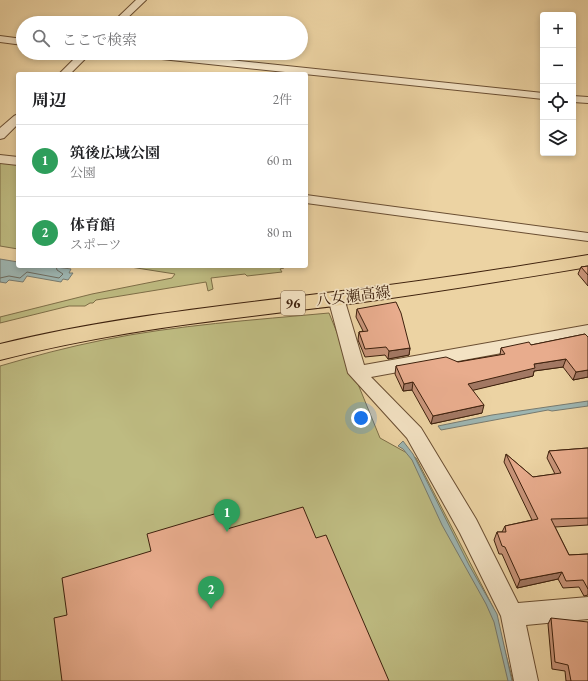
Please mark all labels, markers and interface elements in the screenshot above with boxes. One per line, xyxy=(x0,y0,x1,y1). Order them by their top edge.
map controls xyxy=(540,12,576,156)
button: + xyxy=(540,12,576,48)
search box xyxy=(16,16,308,60)
icon: search xyxy=(30,27,52,49)
text: ここで検索 xyxy=(62,30,137,49)
button: − xyxy=(540,48,576,84)
button: locate xyxy=(540,84,576,120)
text: 周辺 xyxy=(32,89,66,111)
text: 2件 xyxy=(273,91,292,108)
button: layers xyxy=(540,120,576,156)
text: 筑後広域公園 xyxy=(70,143,160,162)
text: 1 xyxy=(42,152,48,169)
text: 60 m xyxy=(267,152,292,169)
text: 公園 xyxy=(70,164,96,181)
text: 体育館 xyxy=(70,215,115,234)
text: 2 xyxy=(42,224,48,241)
text: 80 m xyxy=(267,224,292,241)
text: スポーツ xyxy=(70,236,121,253)
street label: 八女瀬高線 xyxy=(315,282,391,310)
road number: 96 xyxy=(281,291,305,315)
your location xyxy=(351,408,371,428)
pin: 1 xyxy=(214,499,240,532)
pin: 2 xyxy=(198,576,224,609)

